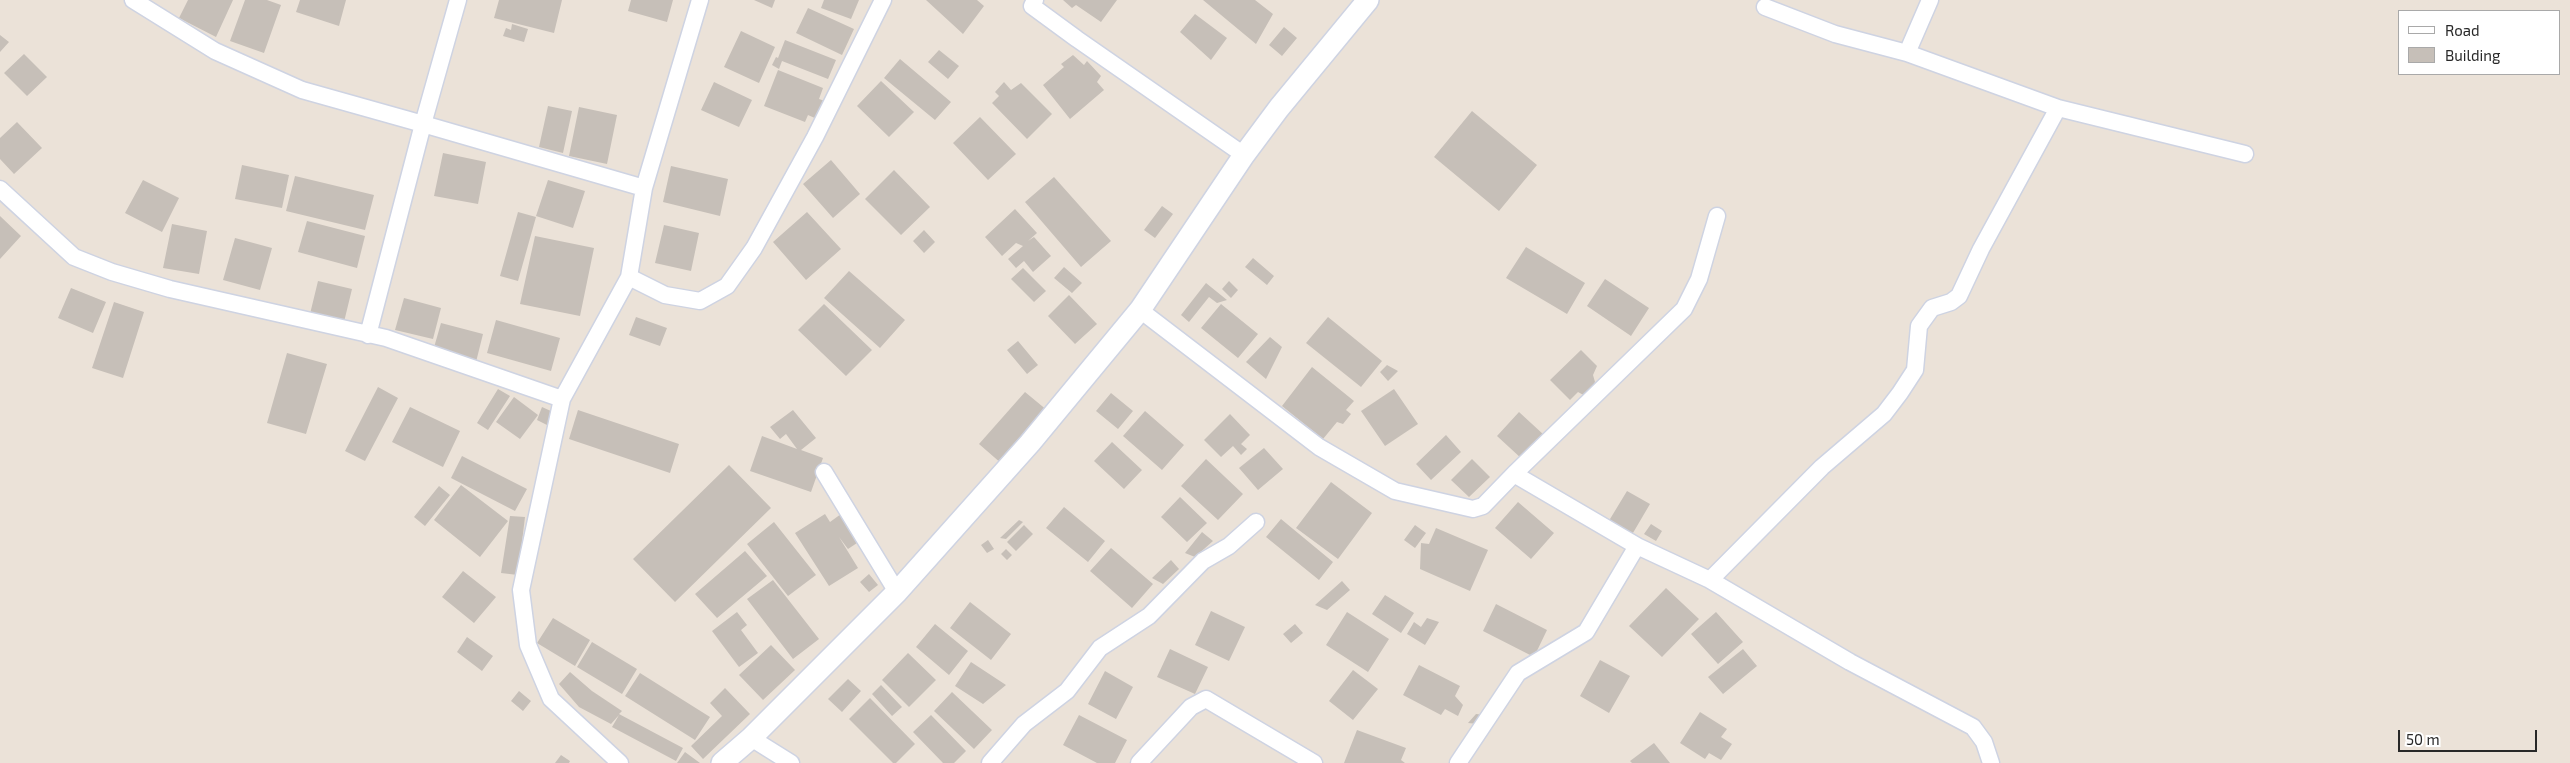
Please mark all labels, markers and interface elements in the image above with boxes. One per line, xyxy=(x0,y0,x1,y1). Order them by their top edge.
legend xyxy=(2398,10,2560,75)
text: Road xyxy=(2445,21,2480,39)
text: Building xyxy=(2445,46,2500,64)
scale bar xyxy=(2400,720,2539,752)
text: 50 m xyxy=(2406,730,2440,748)

